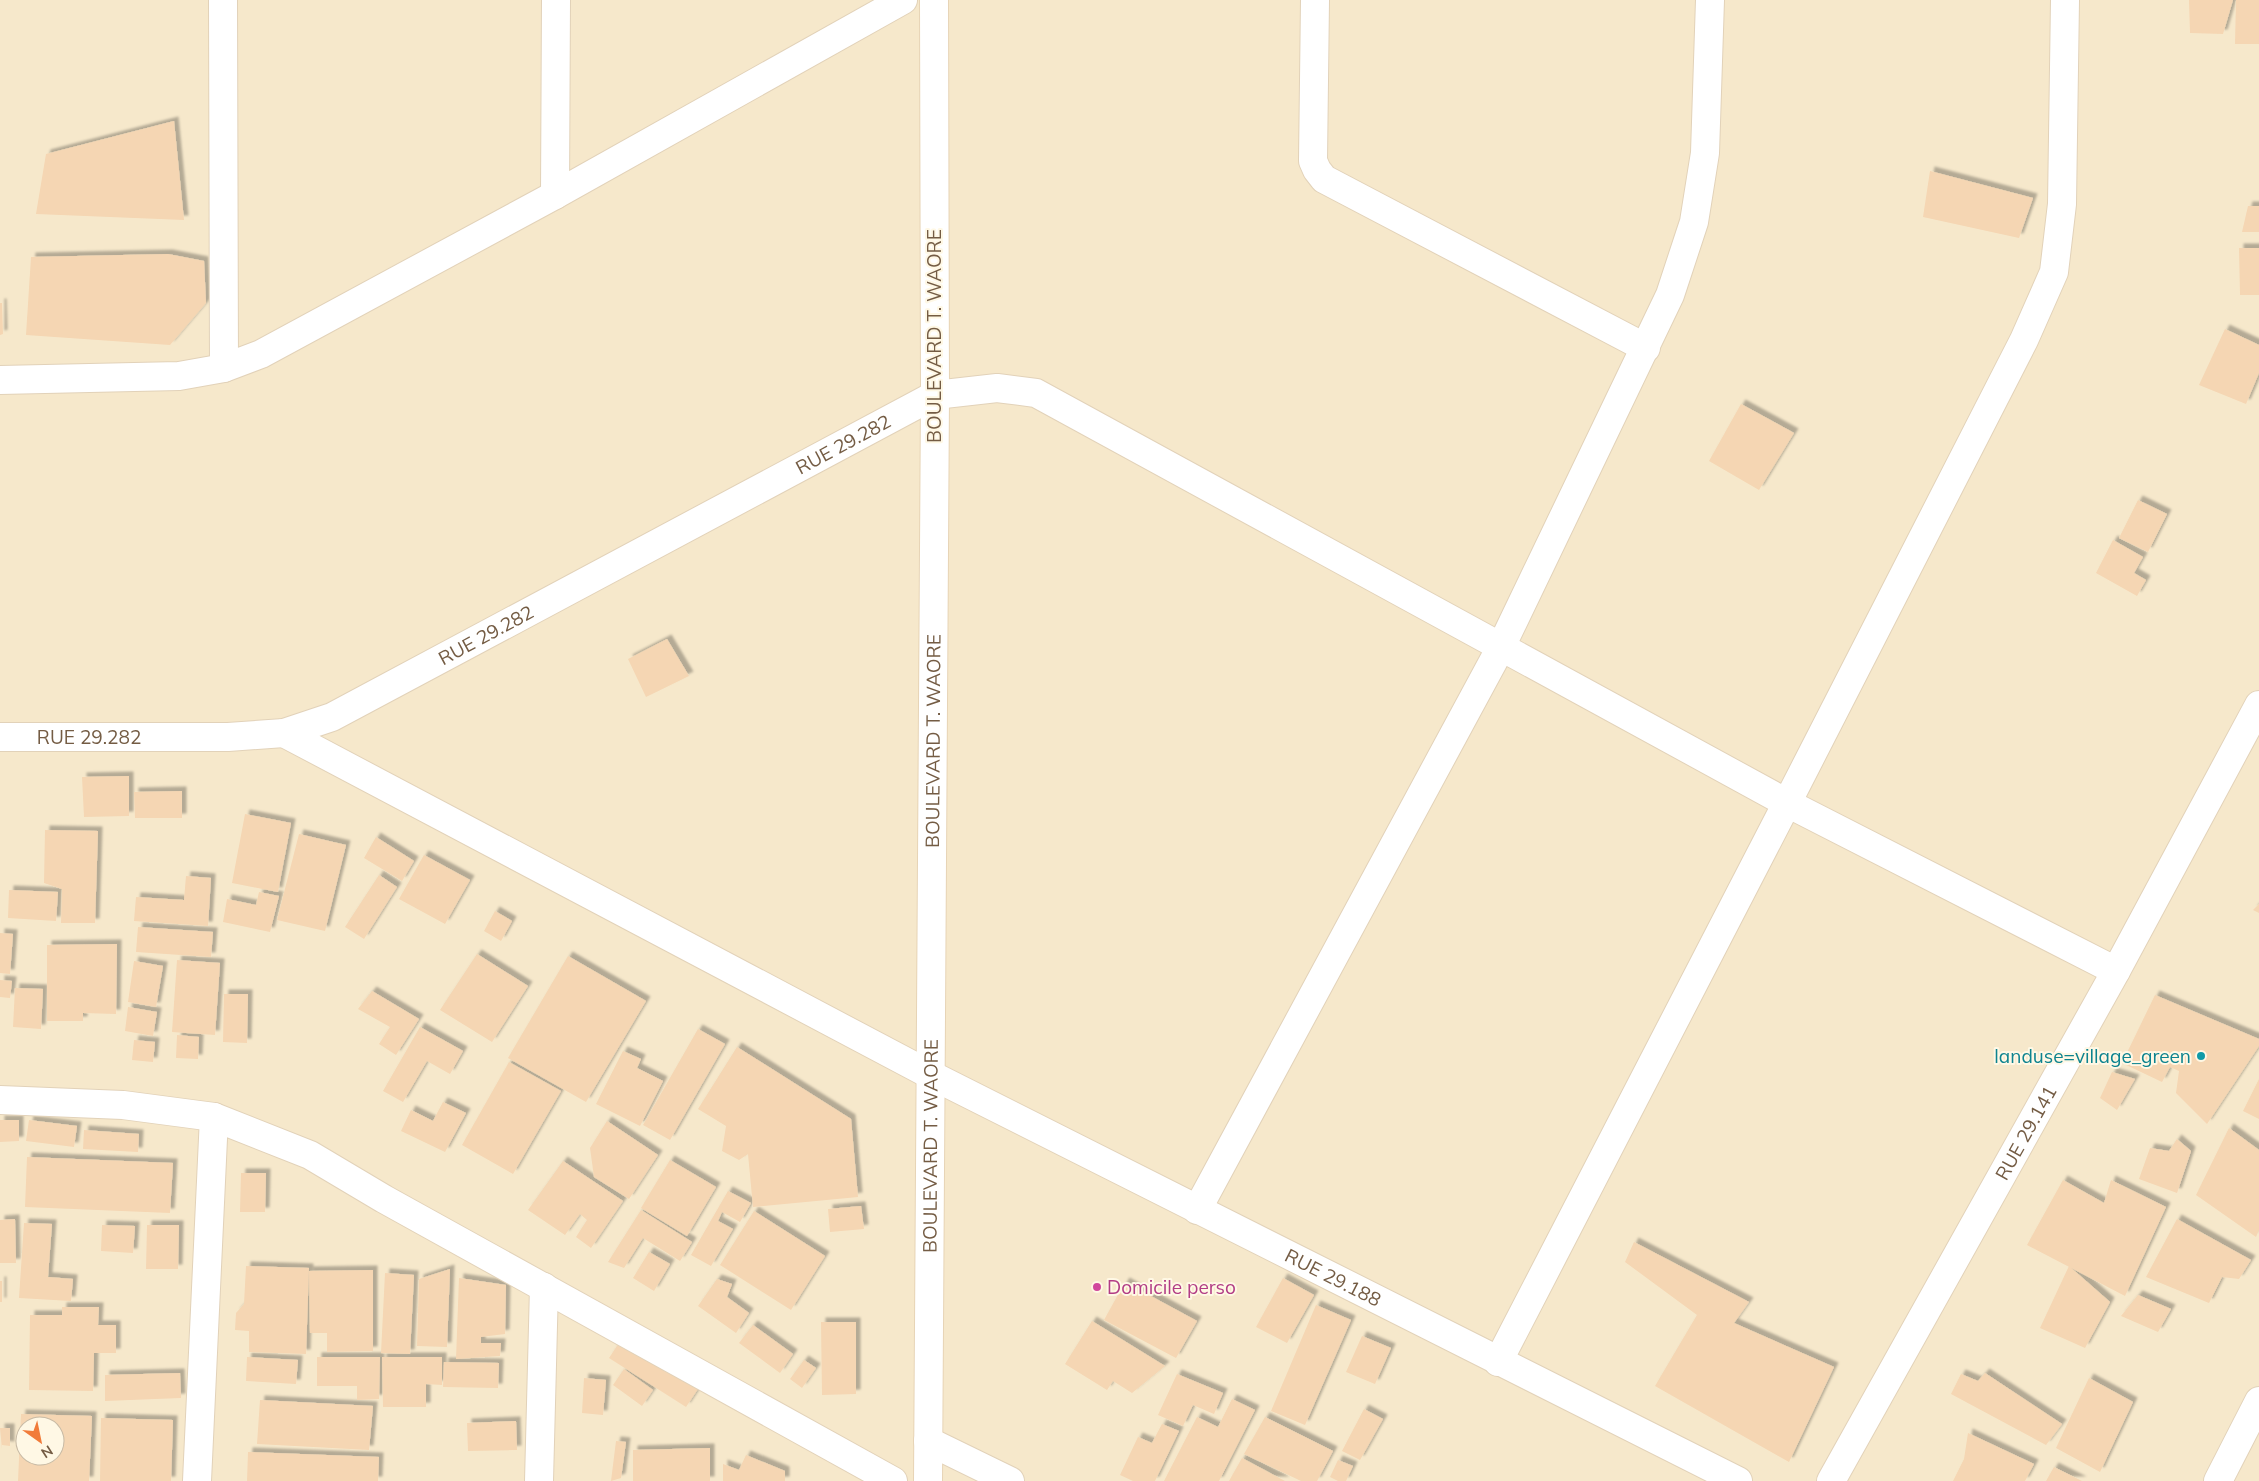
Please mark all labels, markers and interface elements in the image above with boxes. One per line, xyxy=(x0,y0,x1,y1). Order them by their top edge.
street label: BOULEVARD T. WAORE xyxy=(922,229,946,443)
street label: RUE 29.282 xyxy=(791,409,895,479)
street label: RUE 29.282 xyxy=(434,600,537,670)
street label: BOULEVARD T. WAORE xyxy=(920,634,945,848)
street label: RUE 29.282 xyxy=(37,725,141,749)
street label: BOULEVARD T. WAORE xyxy=(917,1039,943,1253)
place label: landuse=village_green xyxy=(1994,1044,2191,1068)
marker: landuse=village_green xyxy=(2195,1050,2207,1062)
street label: RUE 29.141 xyxy=(1990,1081,2062,1184)
street label: RUE 29.188 xyxy=(1281,1243,1385,1312)
place label: Domicile perso xyxy=(1107,1275,1236,1299)
marker: Domicile perso xyxy=(1091,1281,1103,1293)
north arrow xyxy=(15,1416,65,1466)
text: N xyxy=(38,1441,56,1462)

